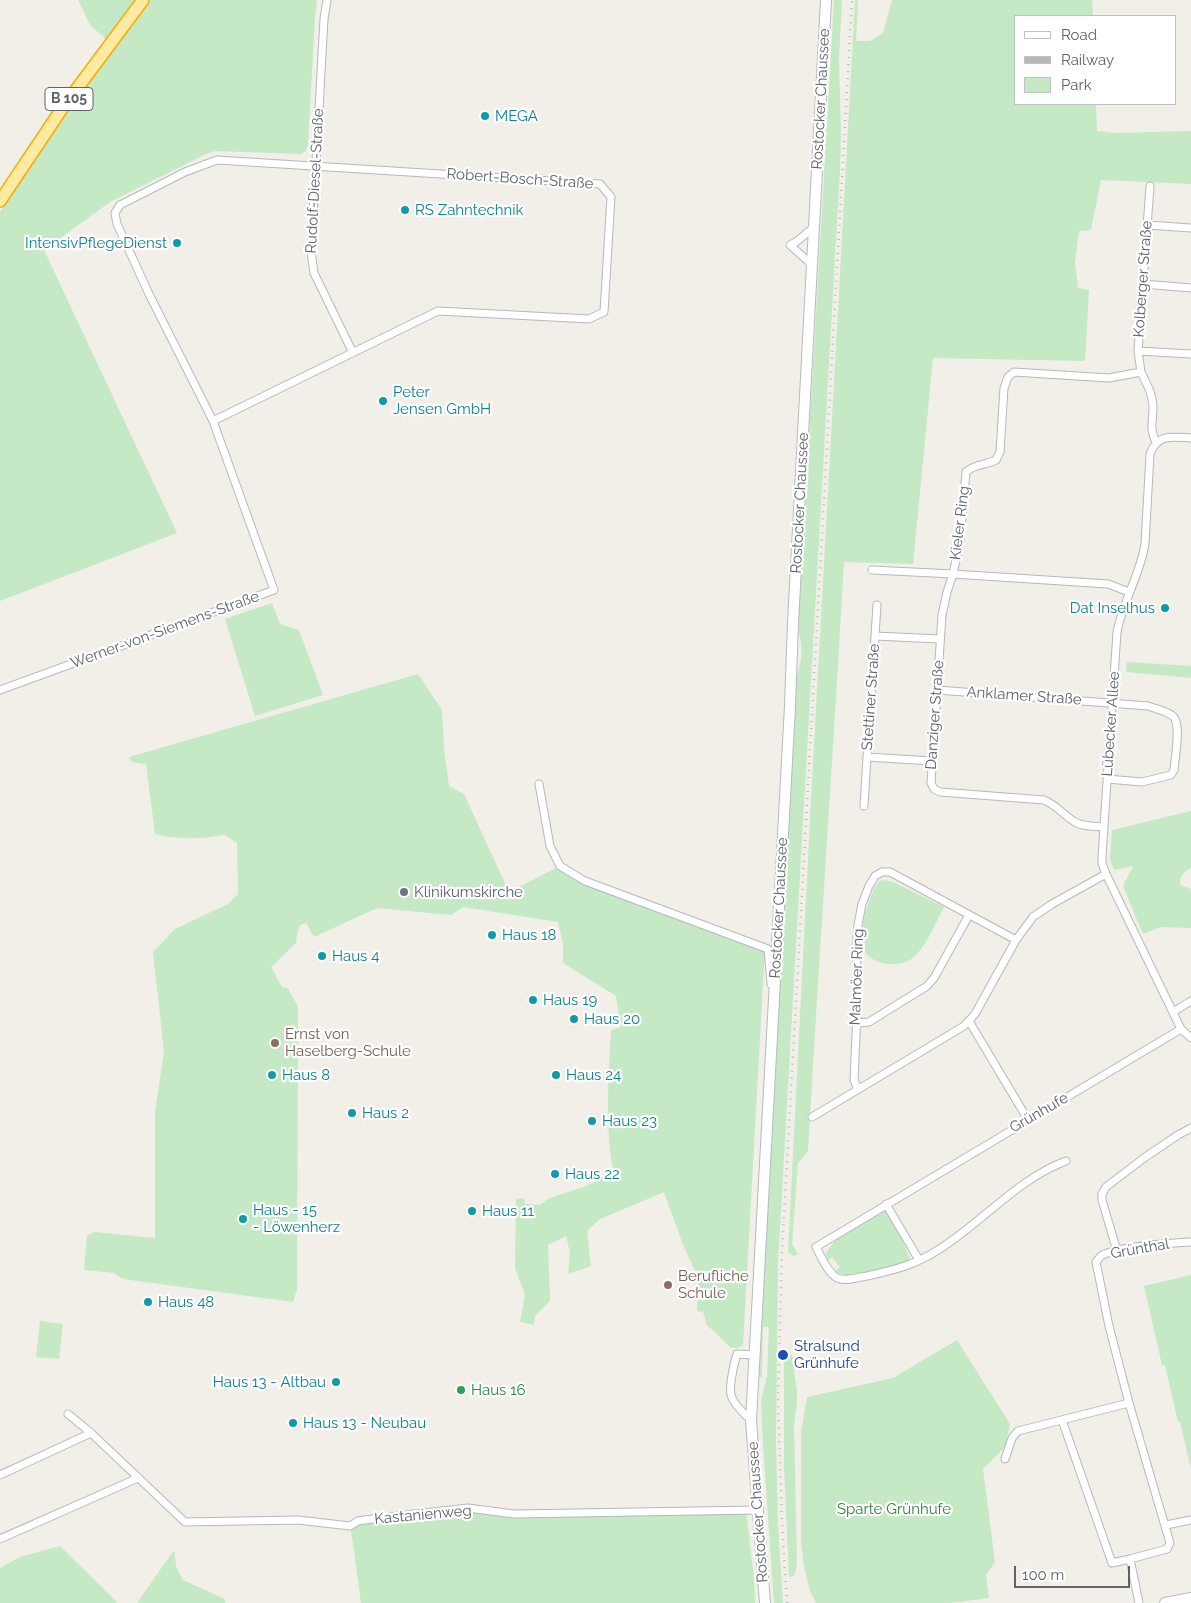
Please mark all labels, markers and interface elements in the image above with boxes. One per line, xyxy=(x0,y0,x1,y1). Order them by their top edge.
legend xyxy=(1014,15,1176,105)
text: Road xyxy=(1061,26,1097,44)
street label: Rostocker Chaussee xyxy=(808,28,834,170)
text: Railway xyxy=(1061,51,1114,69)
text: Park xyxy=(1061,76,1092,94)
road number: B 105 xyxy=(45,88,93,110)
place label: MEGA xyxy=(495,107,538,125)
street label: Rudolf-Diesel-Straße xyxy=(302,108,328,254)
marker: MEGA xyxy=(479,110,491,122)
street label: Robert-Bosch-Straße xyxy=(446,165,594,193)
place label: RS Zahntechnik xyxy=(415,201,523,219)
marker: RS Zahntechnik xyxy=(399,204,411,216)
street label: Kolberger Straße xyxy=(1130,220,1156,338)
place label: IntensivPflegeDienst xyxy=(25,234,167,252)
marker: IntensivPflegeDienst xyxy=(171,237,183,249)
place label: Peter Jensen GmbH xyxy=(393,383,491,418)
marker: Peter Jensen GmbH xyxy=(377,395,389,407)
street label: Rostocker Chaussee xyxy=(787,432,813,574)
street label: Kieler Ring xyxy=(947,485,973,561)
street label: Werner-von-Siemens-Straße xyxy=(68,587,262,673)
place label: Dat Inselhus xyxy=(1070,599,1155,617)
marker: Dat Inselhus xyxy=(1159,602,1171,614)
street label: Stettiner Straße xyxy=(858,643,884,751)
street label: Danziger Straße xyxy=(922,660,948,770)
street label: Lübecker Allee xyxy=(1098,671,1124,777)
street label: Anklamer Straße xyxy=(966,683,1082,709)
street label: Rostocker Chaussee xyxy=(766,837,792,979)
place label: Klinikumskirche xyxy=(414,883,523,901)
marker: Klinikumskirche xyxy=(398,886,410,898)
place label: Haus 18 xyxy=(502,926,556,944)
street label: Malmöer Ring xyxy=(846,928,868,1026)
marker: Haus 18 xyxy=(486,929,498,941)
place label: Haus 4 xyxy=(332,947,379,965)
marker: Haus 4 xyxy=(316,950,328,962)
place label: Haus 19 xyxy=(543,991,597,1009)
marker: Haus 19 xyxy=(527,994,539,1006)
place label: Haus 20 xyxy=(584,1010,640,1028)
marker: Haus 20 xyxy=(568,1013,580,1025)
place label: Ernst von Haselberg-Schule xyxy=(285,1025,411,1060)
marker: Ernst von Haselberg-Schule xyxy=(269,1037,281,1049)
place label: Haus 8 xyxy=(282,1066,330,1084)
place label: Haus 24 xyxy=(566,1066,621,1084)
marker: Haus 8 xyxy=(266,1069,278,1081)
marker: Haus 24 xyxy=(550,1069,562,1081)
street label: Grünhufe xyxy=(1006,1089,1072,1137)
place label: Haus 2 xyxy=(362,1104,409,1122)
marker: Haus 2 xyxy=(346,1107,358,1119)
place label: Haus 23 xyxy=(602,1112,657,1130)
marker: Haus 23 xyxy=(586,1115,598,1127)
place label: Haus 22 xyxy=(565,1165,620,1183)
marker: Haus 22 xyxy=(549,1168,561,1180)
place label: Haus - 15 - Löwenherz xyxy=(253,1201,340,1236)
place label: Haus 11 xyxy=(482,1202,534,1220)
marker: Haus 11 xyxy=(466,1205,478,1217)
marker: Haus - 15 - Löwenherz xyxy=(237,1213,249,1225)
street label: Grünthal xyxy=(1109,1235,1171,1263)
place label: Berufliche Schule xyxy=(678,1267,749,1302)
marker: Berufliche Schule xyxy=(662,1279,674,1291)
place label: Haus 48 xyxy=(158,1293,214,1311)
marker: Haus 48 xyxy=(142,1296,154,1308)
place label: Stralsund Grünhufe xyxy=(794,1337,860,1372)
marker: Stralsund Grünhufe xyxy=(776,1348,790,1362)
place label: Haus 13 - Altbau xyxy=(213,1373,326,1391)
marker: Haus 13 - Altbau xyxy=(330,1376,342,1388)
place label: Haus 16 xyxy=(471,1381,526,1399)
marker: Haus 16 xyxy=(455,1384,467,1396)
place label: Haus 13 - Neubau xyxy=(303,1414,426,1432)
marker: Haus 13 - Neubau xyxy=(287,1417,299,1429)
street label: Rostocker Chaussee xyxy=(744,1441,772,1583)
park label: Sparte Grünhufe xyxy=(837,1500,951,1518)
street label: Kastanienweg xyxy=(374,1502,472,1528)
scale bar xyxy=(1016,1556,1132,1588)
text: 100 m xyxy=(1022,1566,1064,1584)

